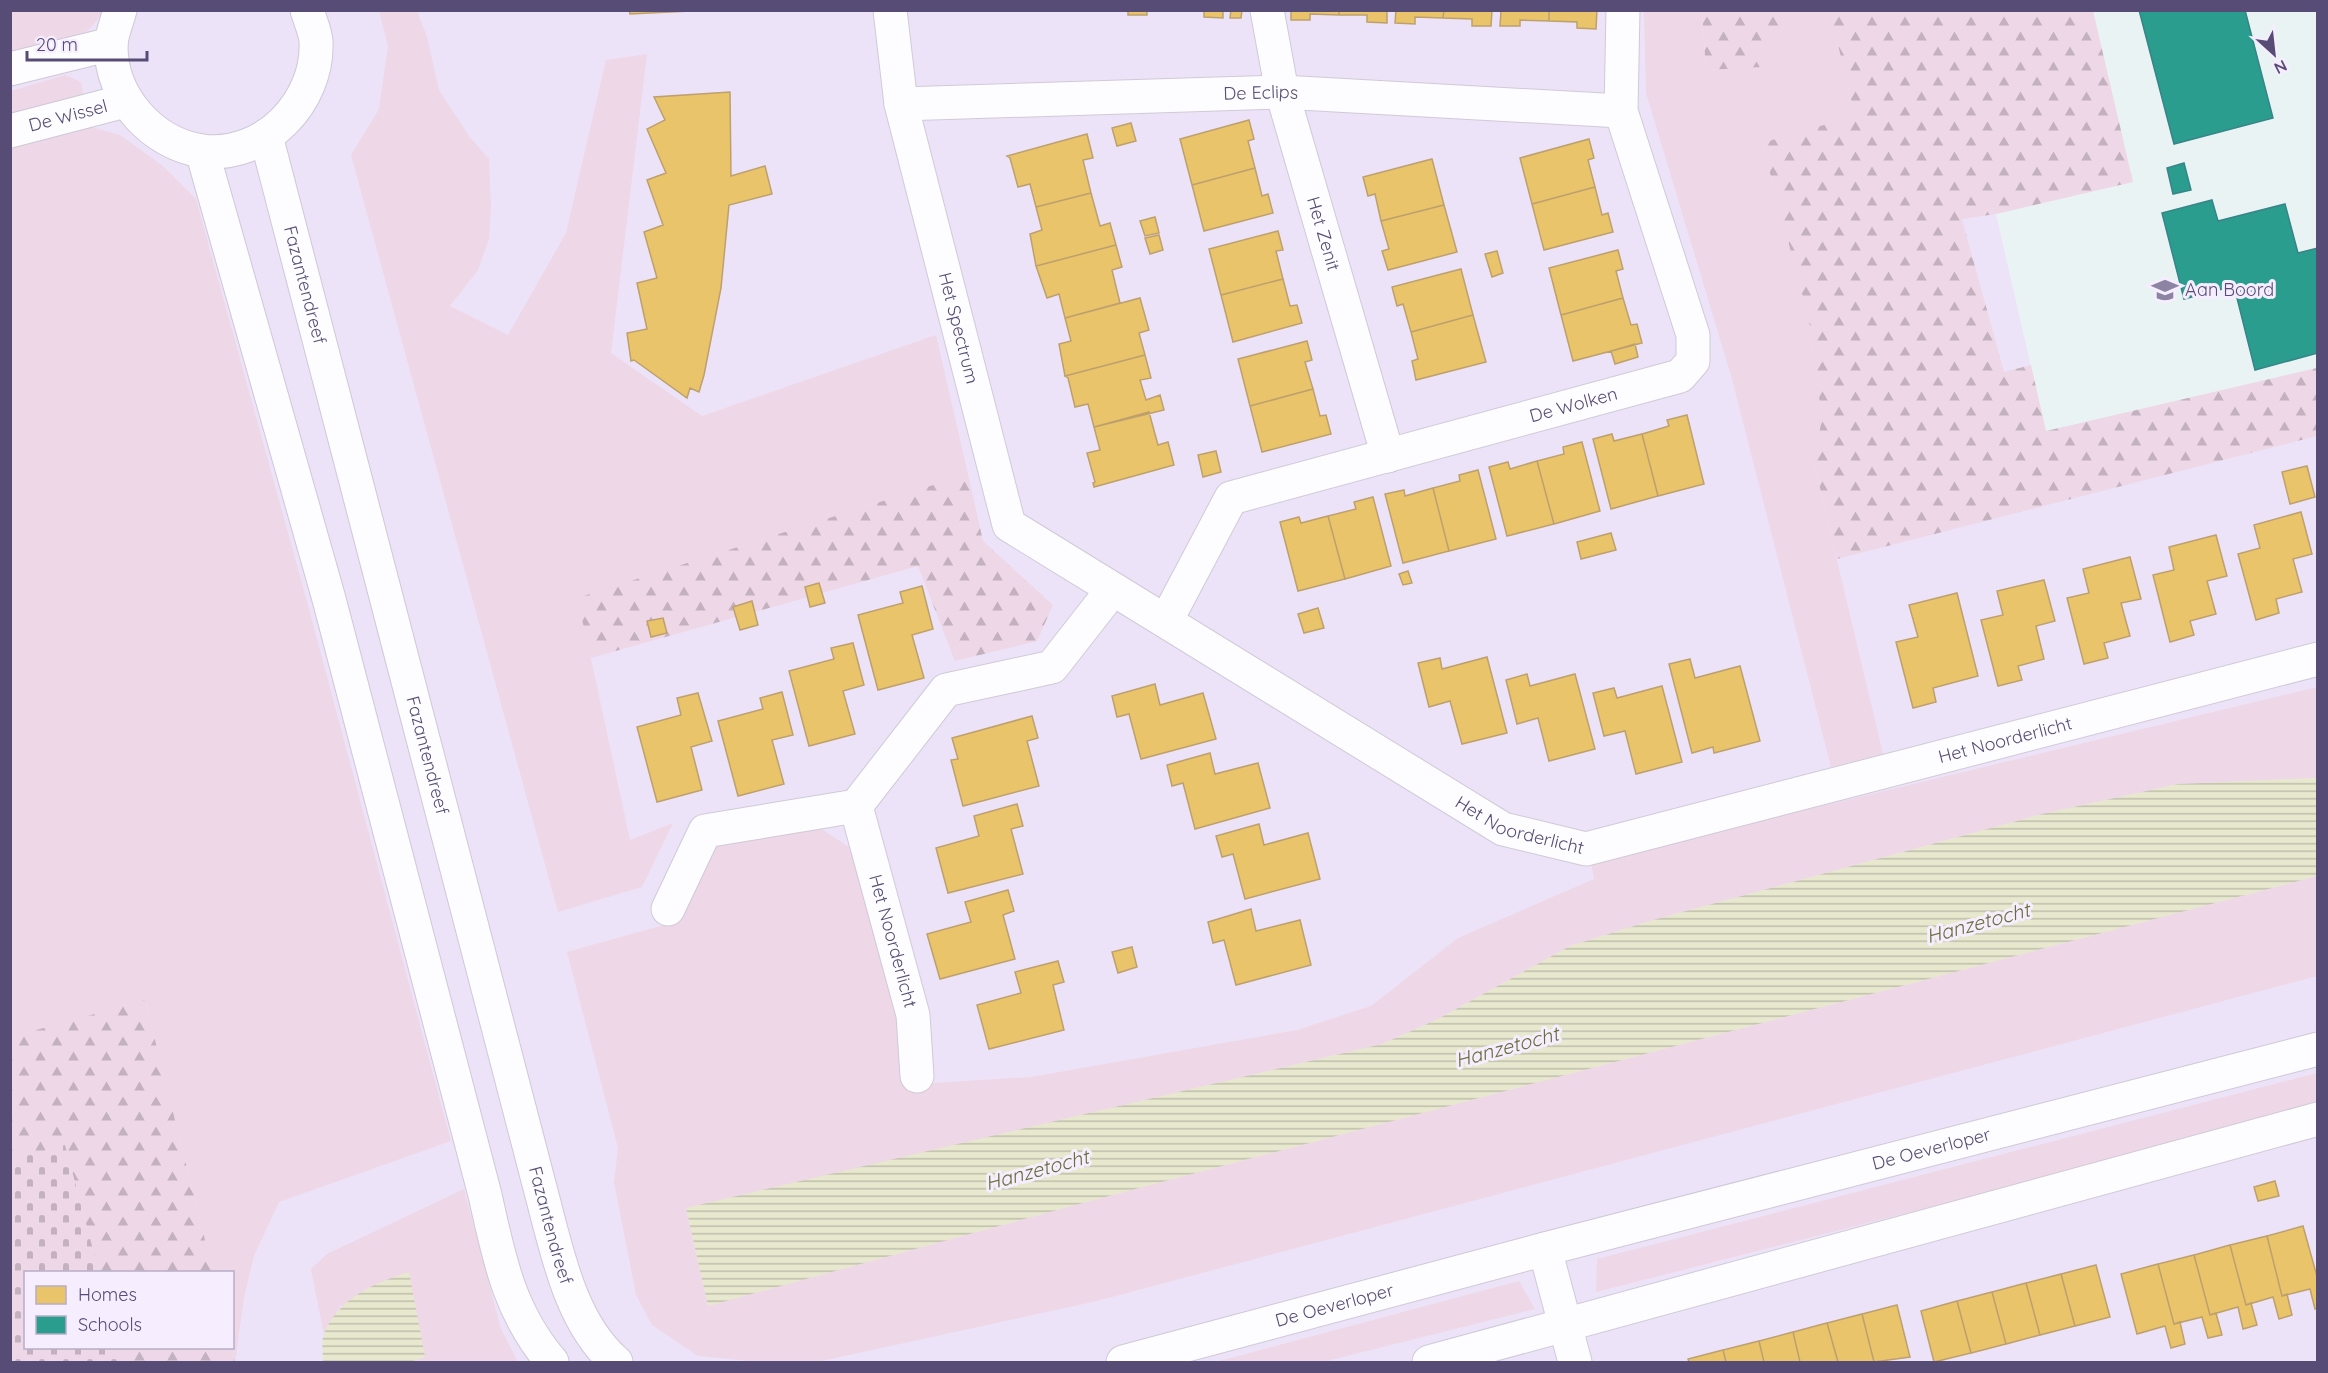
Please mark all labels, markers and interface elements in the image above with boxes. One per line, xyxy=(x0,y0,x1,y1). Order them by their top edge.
scale bar xyxy=(27,24,147,62)
north arrow xyxy=(2244,24,2304,84)
text: 20 m xyxy=(36,33,78,56)
text: N xyxy=(2271,56,2291,79)
street label: De Eclips xyxy=(1223,80,1299,105)
street label: De Wissel xyxy=(26,94,110,137)
street label: Het Zenit xyxy=(1302,194,1345,273)
street label: Fazantendreef xyxy=(279,223,332,347)
street label: Het Spectrum xyxy=(934,270,984,386)
school or university icon: Aan Boord xyxy=(2150,275,2180,305)
place label: Aan Boord xyxy=(2185,278,2274,301)
street label: De Wolken xyxy=(1527,382,1620,427)
street label: Fazantendreef xyxy=(401,693,454,817)
street label: Het Noorderlicht xyxy=(1936,711,2074,768)
street label: Het Noorderlicht xyxy=(1451,790,1587,859)
street label: Het Noorderlicht xyxy=(864,872,922,1010)
water label: Hanzetocht xyxy=(1923,896,2034,948)
water label: Hanzetocht xyxy=(1452,1020,1563,1072)
street label: De Oeverloper xyxy=(1870,1122,1993,1175)
water label: Hanzetocht xyxy=(982,1143,1093,1195)
street label: Fazantendreef xyxy=(524,1164,579,1288)
legend xyxy=(24,1271,234,1349)
street label: De Oeverloper xyxy=(1273,1278,1396,1332)
text: Homes xyxy=(78,1283,137,1306)
text: Schools xyxy=(78,1313,142,1336)

